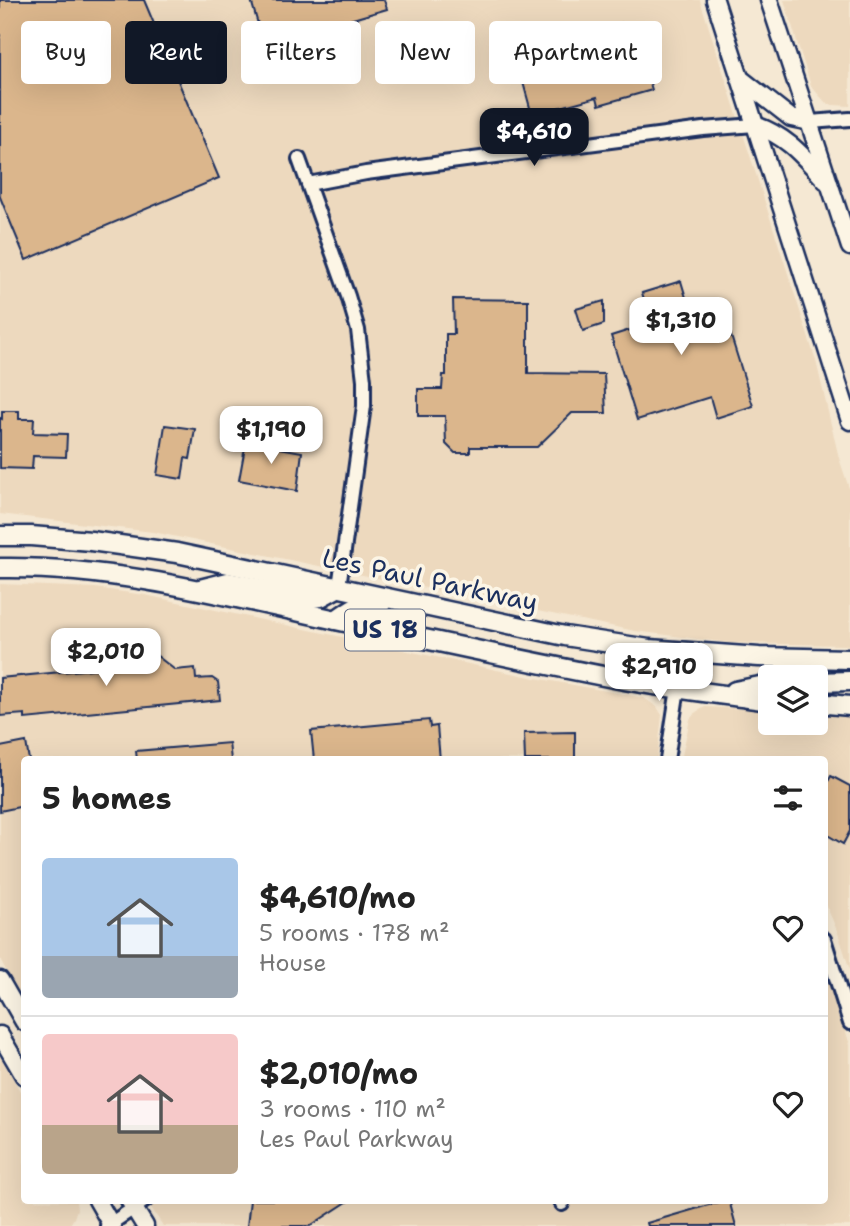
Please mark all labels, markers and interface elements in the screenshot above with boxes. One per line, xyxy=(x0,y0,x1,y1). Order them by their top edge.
chip: Buy xyxy=(21,21,111,84)
chip: Rent xyxy=(125,21,227,84)
chip: Filters xyxy=(241,21,361,84)
chip: New xyxy=(375,21,475,84)
chip: Apartment xyxy=(489,21,662,84)
pin: $4,610 xyxy=(477,108,591,168)
text: $4,610 xyxy=(496,116,572,146)
pin: $1,310 xyxy=(624,298,738,357)
text: $1,310 xyxy=(645,305,717,335)
pin: $1,190 xyxy=(214,406,328,466)
text: $1,190 xyxy=(236,414,306,444)
street label: Les Paul Parkway xyxy=(319,540,541,619)
road number: US 18 xyxy=(345,610,425,650)
pin: $2,010 xyxy=(49,628,163,688)
text: $2,010 xyxy=(67,636,145,666)
pin: $2,910 xyxy=(602,644,716,703)
text: $2,910 xyxy=(621,651,697,681)
map controls xyxy=(758,665,828,735)
button: layers xyxy=(758,665,828,735)
text: 5 homes xyxy=(42,778,172,819)
icon: filters xyxy=(769,779,807,817)
text: $4,610/mo xyxy=(259,877,416,918)
icon: home xyxy=(98,886,182,970)
icon: heart xyxy=(769,909,807,947)
text: 5 rooms · 178 m² xyxy=(259,918,450,948)
text: House xyxy=(259,948,327,978)
text: $2,010/mo xyxy=(259,1053,418,1094)
icon: home xyxy=(98,1062,182,1146)
icon: heart xyxy=(769,1085,807,1123)
text: 3 rooms · 110 m² xyxy=(259,1094,446,1124)
text: Les Paul Parkway xyxy=(259,1124,453,1154)

